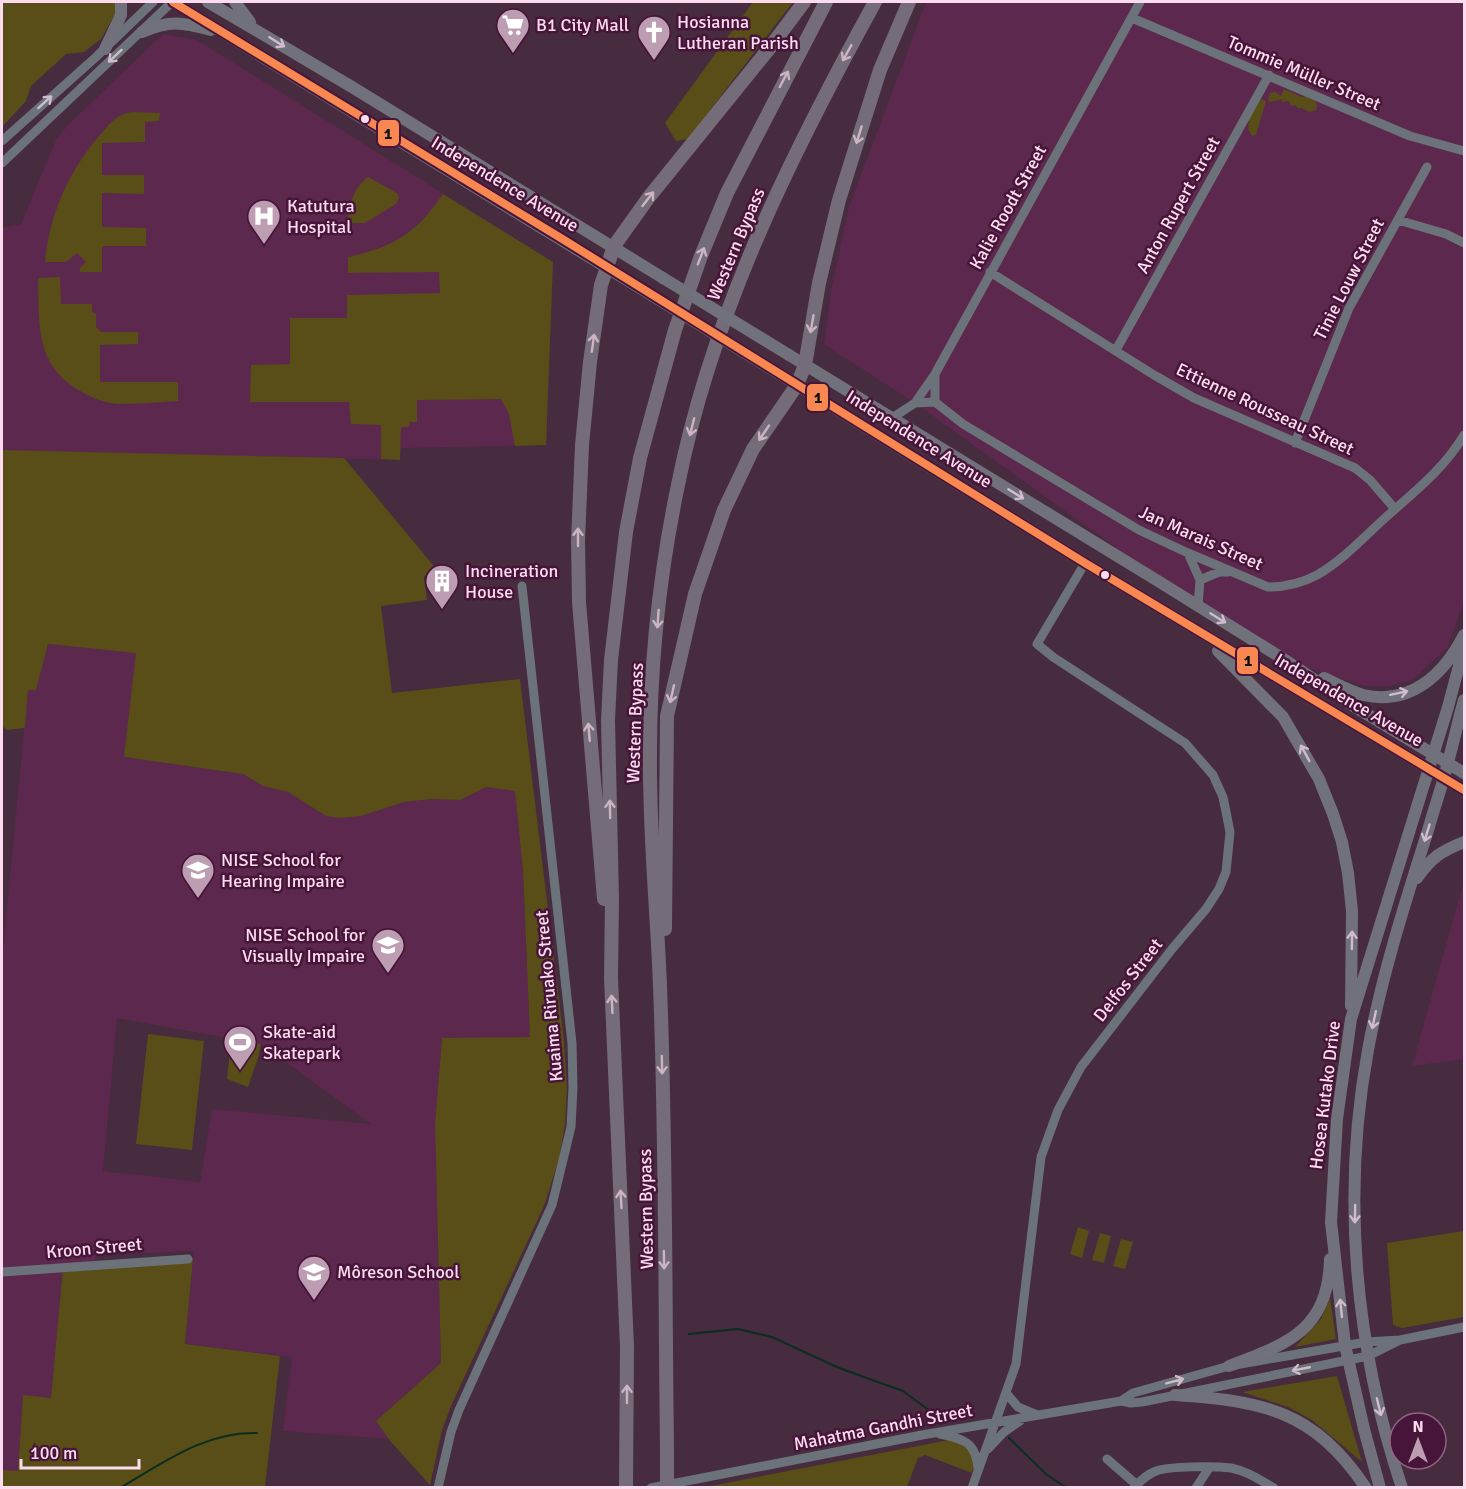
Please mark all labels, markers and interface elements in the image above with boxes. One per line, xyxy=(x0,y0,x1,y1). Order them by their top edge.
supermarket icon: B1 City Mall xyxy=(495,7,531,54)
place label: Hosianna Lutheran Parish xyxy=(677,11,799,54)
place label: B1 City Mall xyxy=(536,14,629,36)
church icon: Hosianna Lutheran Parish xyxy=(636,14,672,61)
street label: Tommie Müller Street xyxy=(1224,31,1384,115)
one-way arrow xyxy=(268,35,285,48)
one-way arrow xyxy=(841,44,853,61)
one-way arrow xyxy=(108,49,123,63)
one-way arrow xyxy=(779,71,791,89)
one-way arrow xyxy=(37,95,52,109)
unlabelled marker xyxy=(359,113,371,125)
line badge: 1 xyxy=(377,119,400,147)
text: 1 xyxy=(384,124,393,144)
one-way arrow xyxy=(853,125,864,144)
street label: Independence Avenue xyxy=(427,131,583,237)
street label: Anton Rupert Street xyxy=(1131,133,1225,277)
street label: Kalie Roodt Street xyxy=(965,141,1051,273)
street label: Western Bypass xyxy=(702,184,770,304)
one-way arrow xyxy=(642,191,655,207)
place label: Katutura Hospital xyxy=(287,195,355,238)
hospital icon: Katutura Hospital xyxy=(246,198,282,245)
street label: Tinie Louw Street xyxy=(1309,215,1389,343)
one-way arrow xyxy=(697,247,708,265)
one-way arrow xyxy=(806,313,817,333)
one-way arrow xyxy=(587,334,598,353)
street label: Ettienne Rousseau Street xyxy=(1173,358,1357,460)
line badge: 1 xyxy=(806,383,829,412)
street label: Independence Avenue xyxy=(842,385,996,493)
text: 1 xyxy=(814,388,823,408)
one-way arrow xyxy=(685,417,697,436)
one-way arrow xyxy=(758,424,770,441)
one-way arrow xyxy=(1007,488,1024,500)
street label: Jan Marais Street xyxy=(1136,501,1266,575)
one-way arrow xyxy=(573,528,584,548)
place label: Incineration House xyxy=(465,560,558,603)
building icon: Incineration House xyxy=(424,563,460,610)
unlabelled marker xyxy=(1099,569,1111,581)
one-way arrow xyxy=(652,608,663,628)
one-way arrow xyxy=(1209,613,1226,625)
line badge: 1 xyxy=(1236,646,1259,675)
street label: Independence Avenue xyxy=(1271,648,1427,752)
text: 1 xyxy=(1244,651,1253,671)
street label: Western Bypass xyxy=(622,662,648,784)
one-way arrow xyxy=(666,684,677,704)
one-way arrow xyxy=(1389,687,1408,699)
one-way arrow xyxy=(584,722,595,742)
one-way arrow xyxy=(1299,745,1311,762)
one-way arrow xyxy=(604,800,616,820)
one-way arrow xyxy=(1421,823,1432,842)
place label: NISE School for Hearing Impaire xyxy=(221,849,345,892)
school or university icon: NISE School for Hearing Impaire xyxy=(180,852,216,899)
street label: Kuaima Riruako Street xyxy=(531,909,567,1083)
place label: NISE School for Visually Impaire xyxy=(242,924,365,967)
school or university icon: NISE School for Visually Impaire xyxy=(370,927,406,974)
one-way arrow xyxy=(1346,930,1358,950)
street label: Delfos Street xyxy=(1089,934,1167,1026)
one-way arrow xyxy=(607,995,618,1015)
one-way arrow xyxy=(1368,1010,1379,1030)
street label: Hosea Kutako Drive xyxy=(1305,1020,1345,1170)
place label: Skate-aid Skatepark xyxy=(263,1021,340,1064)
sports icon: Skate-aid Skatepark xyxy=(222,1024,258,1071)
one-way arrow xyxy=(656,1055,667,1075)
street label: Western Bypass xyxy=(634,1148,658,1269)
one-way arrow xyxy=(616,1190,627,1209)
one-way arrow xyxy=(1349,1203,1360,1223)
street label: Kroon Street xyxy=(45,1233,143,1263)
one-way arrow xyxy=(659,1250,670,1270)
school or university icon: Môreson School xyxy=(296,1254,332,1301)
place label: Môreson School xyxy=(337,1261,460,1283)
one-way arrow xyxy=(1335,1298,1346,1318)
one-way arrow xyxy=(1292,1364,1312,1375)
one-way arrow xyxy=(1166,1375,1185,1386)
one-way arrow xyxy=(621,1384,633,1404)
one-way arrow xyxy=(1373,1397,1385,1416)
street label: Mahatma Gandhi Street xyxy=(792,1399,974,1455)
north arrow xyxy=(1388,1411,1448,1471)
text: N xyxy=(1412,1417,1424,1437)
scale bar xyxy=(21,1432,140,1470)
text: 100 m xyxy=(30,1442,77,1464)

